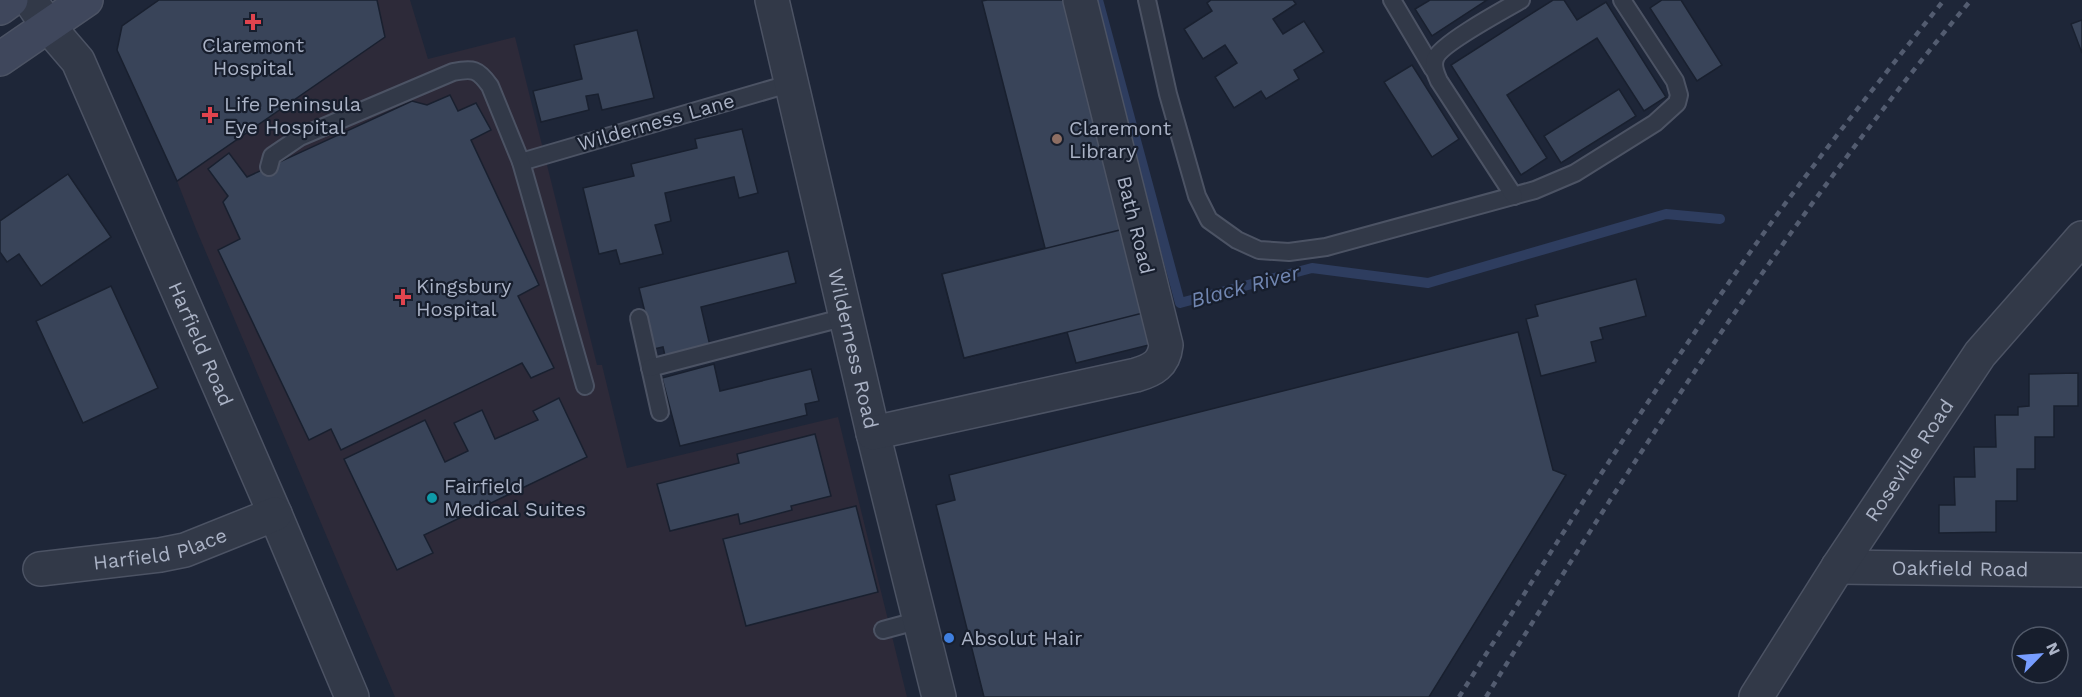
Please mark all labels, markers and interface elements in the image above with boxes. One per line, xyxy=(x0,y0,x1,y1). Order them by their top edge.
marker: Claremont Hospital xyxy=(244,13,262,31)
place label: Claremont Hospital xyxy=(202,33,305,80)
street label: Wilderness Lane xyxy=(575,88,737,156)
place label: Life Peninsula Eye Hospital xyxy=(224,92,361,139)
marker: Life Peninsula Eye Hospital xyxy=(201,106,219,124)
place label: Claremont Library xyxy=(1069,116,1172,163)
marker: Claremont Library xyxy=(1050,132,1064,146)
street label: Bath Road xyxy=(1112,173,1160,277)
water label: Black River xyxy=(1188,259,1303,313)
street label: Wilderness Road xyxy=(823,266,884,431)
place label: Kingsbury Hospital xyxy=(416,274,512,321)
street label: Harfield Road xyxy=(163,278,238,410)
marker: Kingsbury Hospital xyxy=(394,288,412,306)
street label: Roseville Road xyxy=(1860,395,1959,526)
place label: Fairfield Medical Suites xyxy=(444,474,586,521)
marker: Fairfield Medical Suites xyxy=(425,491,439,505)
street label: Harfield Place xyxy=(92,523,230,575)
street label: Oakfield Road xyxy=(1891,556,2028,581)
north arrow xyxy=(2010,625,2070,685)
place label: Absolut Hair xyxy=(961,626,1082,650)
marker: Absolut Hair xyxy=(942,631,956,645)
text: N xyxy=(2042,639,2064,658)

